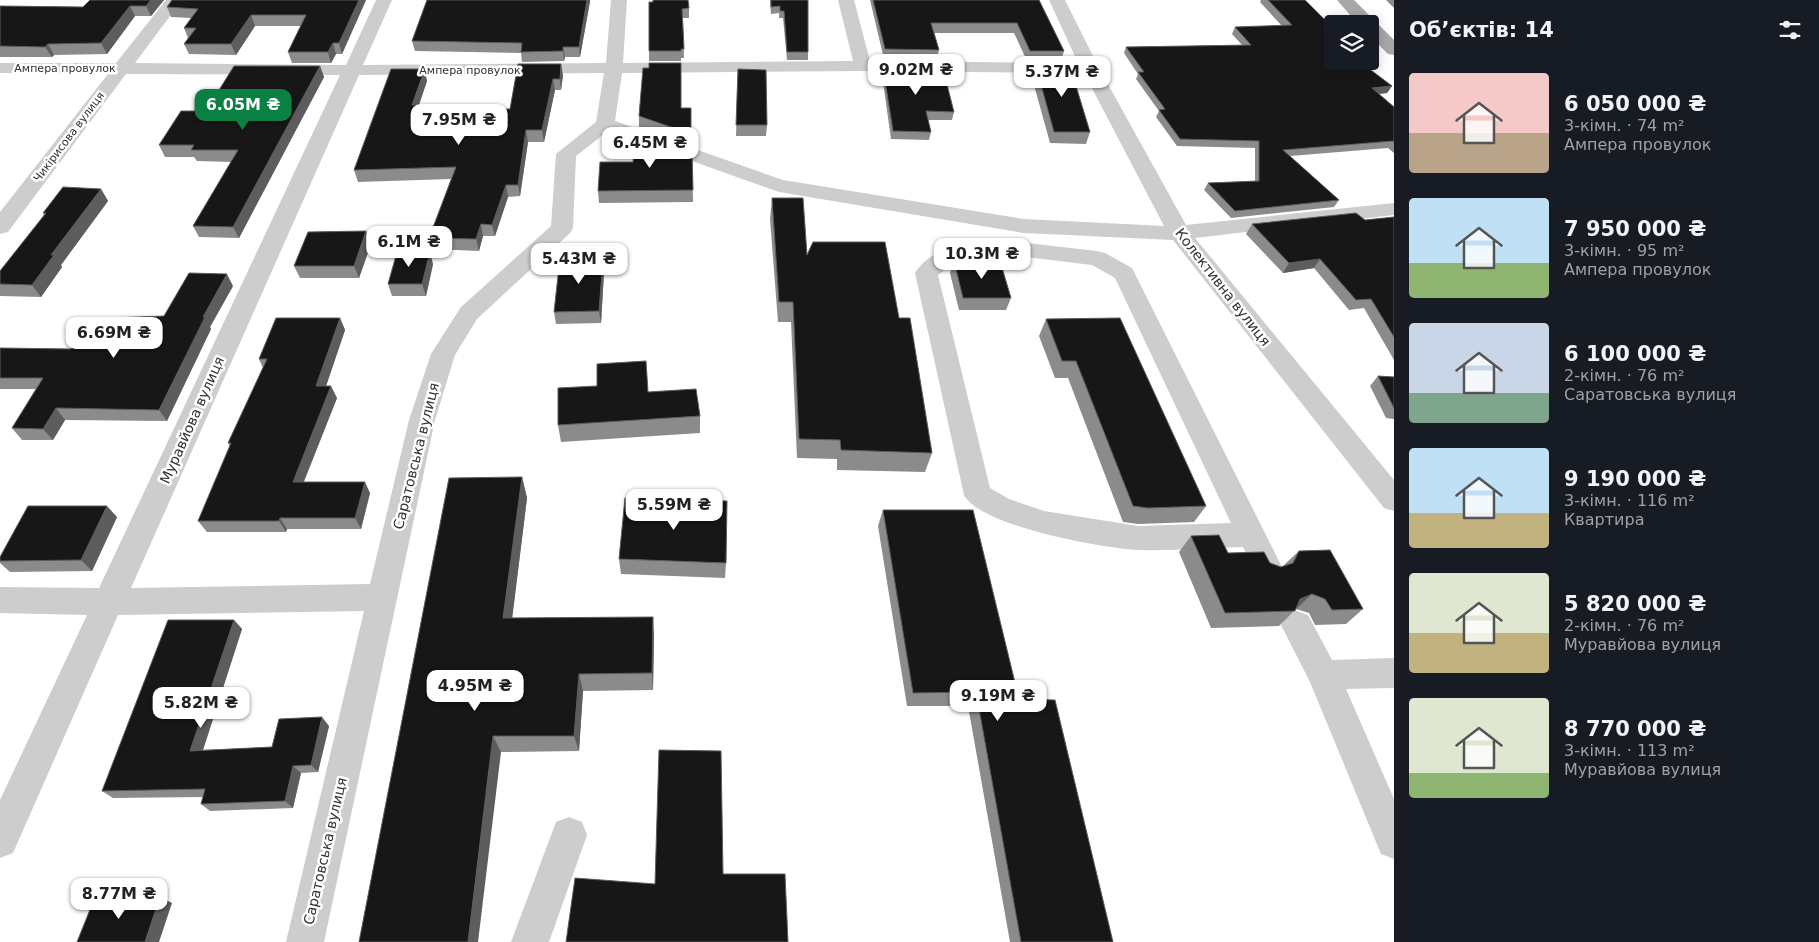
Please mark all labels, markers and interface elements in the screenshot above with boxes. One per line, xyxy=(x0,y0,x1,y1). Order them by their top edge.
map controls xyxy=(1324,15,1379,70)
button: layers xyxy=(1324,15,1379,70)
icon: filters xyxy=(1776,16,1804,44)
text: Об’єктів: 14 xyxy=(1409,18,1554,42)
pin: 9.02M ₴ xyxy=(870,54,962,96)
pin: 5.37M ₴ xyxy=(1016,56,1108,98)
text: 9.02M ₴ xyxy=(879,60,953,79)
street label: Ампера провулок xyxy=(14,62,116,75)
text: 5.37M ₴ xyxy=(1025,62,1099,81)
street label: Ампера провулок xyxy=(419,64,521,77)
pin: 6.05M ₴ xyxy=(197,88,289,131)
street label: Чикірисова вулиця xyxy=(31,89,107,185)
text: 6 050 000 ₴ xyxy=(1564,92,1706,116)
icon: home xyxy=(1449,93,1509,153)
text: 6.05M ₴ xyxy=(206,95,280,114)
pin: 7.95M ₴ xyxy=(413,104,505,146)
text: 7.95M ₴ xyxy=(422,110,496,129)
text: 3-кімн. · 74 m² xyxy=(1564,116,1684,135)
pin: 6.45M ₴ xyxy=(604,126,696,169)
text: 6.45M ₴ xyxy=(613,133,687,152)
text: Ампера провулок xyxy=(1564,135,1711,154)
text: 7 950 000 ₴ xyxy=(1564,217,1706,241)
icon: home xyxy=(1449,218,1509,278)
street label: Колективна вулиця xyxy=(1172,225,1274,349)
pin: 6.1M ₴ xyxy=(368,226,450,268)
text: 6.1M ₴ xyxy=(377,232,441,251)
pin: 10.3M ₴ xyxy=(936,238,1028,280)
text: 3-кімн. · 95 m² xyxy=(1564,241,1684,260)
pin: 5.43M ₴ xyxy=(533,242,625,285)
text: 10.3M ₴ xyxy=(945,244,1019,263)
text: 5.43M ₴ xyxy=(542,249,616,268)
text: Ампера провулок xyxy=(1564,260,1711,279)
pin: 6.69M ₴ xyxy=(68,316,160,359)
text: 6.69M ₴ xyxy=(77,323,151,342)
text: 6 100 000 ₴ xyxy=(1564,342,1706,366)
icon: home xyxy=(1449,343,1509,403)
street label: Муравйова вулиця xyxy=(157,354,227,486)
text: 2-кімн. · 76 m² xyxy=(1564,366,1684,385)
street label: Саратовська вулиця xyxy=(390,381,442,531)
text: Саратовська вулиця xyxy=(1564,385,1736,404)
text: 9 190 000 ₴ xyxy=(1564,467,1706,491)
icon: home xyxy=(1449,468,1509,528)
pin: 5.59M ₴ xyxy=(628,488,720,531)
text: 3-кімн. · 116 m² xyxy=(1564,491,1695,510)
text: 5.59M ₴ xyxy=(637,495,711,514)
text: Квартира xyxy=(1564,510,1644,529)
text: 5 820 000 ₴ xyxy=(1564,592,1706,616)
icon: home xyxy=(1449,593,1509,653)
text: 2-кімн. · 76 m² xyxy=(1564,616,1684,635)
text: Муравйова вулиця xyxy=(1564,635,1721,654)
pin: 4.95M ₴ xyxy=(429,670,521,712)
text: 4.95M ₴ xyxy=(438,676,512,695)
pin: 9.19M ₴ xyxy=(952,680,1044,722)
pin: 5.82M ₴ xyxy=(155,686,247,729)
text: 9.19M ₴ xyxy=(961,686,1035,705)
text: 5.82M ₴ xyxy=(164,693,238,712)
text: 8 770 000 ₴ xyxy=(1564,717,1706,741)
icon: home xyxy=(1449,718,1509,778)
text: 3-кімн. · 113 m² xyxy=(1564,741,1695,760)
text: Муравйова вулиця xyxy=(1564,760,1721,779)
street label: Саратовська вулиця xyxy=(300,776,350,926)
pin: 8.77M ₴ xyxy=(73,878,165,920)
text: 8.77M ₴ xyxy=(82,884,156,903)

